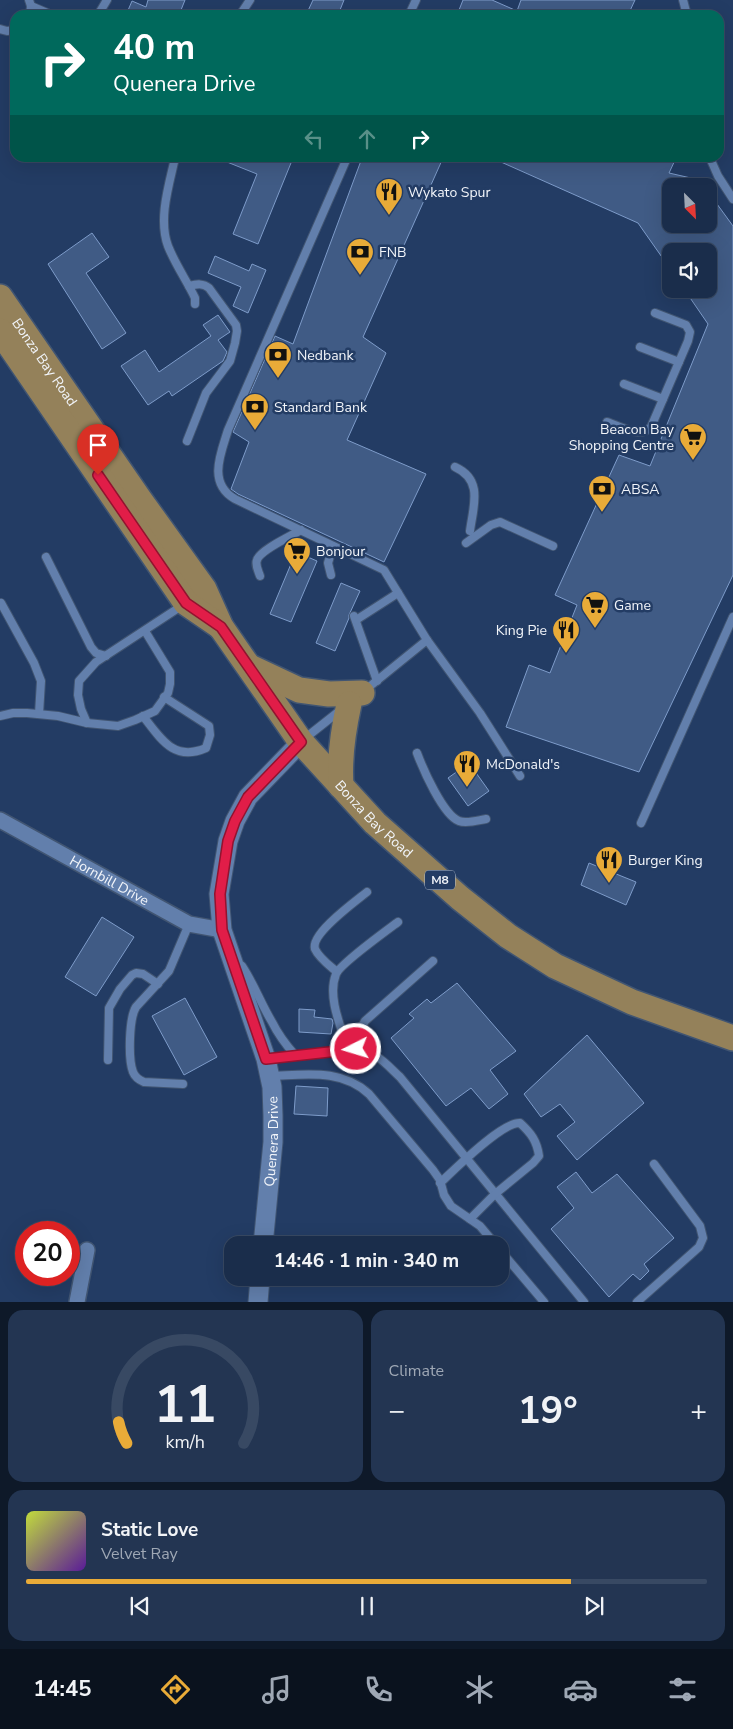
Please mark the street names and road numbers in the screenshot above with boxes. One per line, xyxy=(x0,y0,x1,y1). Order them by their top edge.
street label: Bonza Bay Road xyxy=(8,314,82,410)
street label: Bonza Bay Road xyxy=(331,776,417,862)
street label: Hornbill Drive xyxy=(66,851,153,910)
road number: M8 xyxy=(425,870,455,890)
street label: Quenera Drive xyxy=(259,1096,283,1188)

